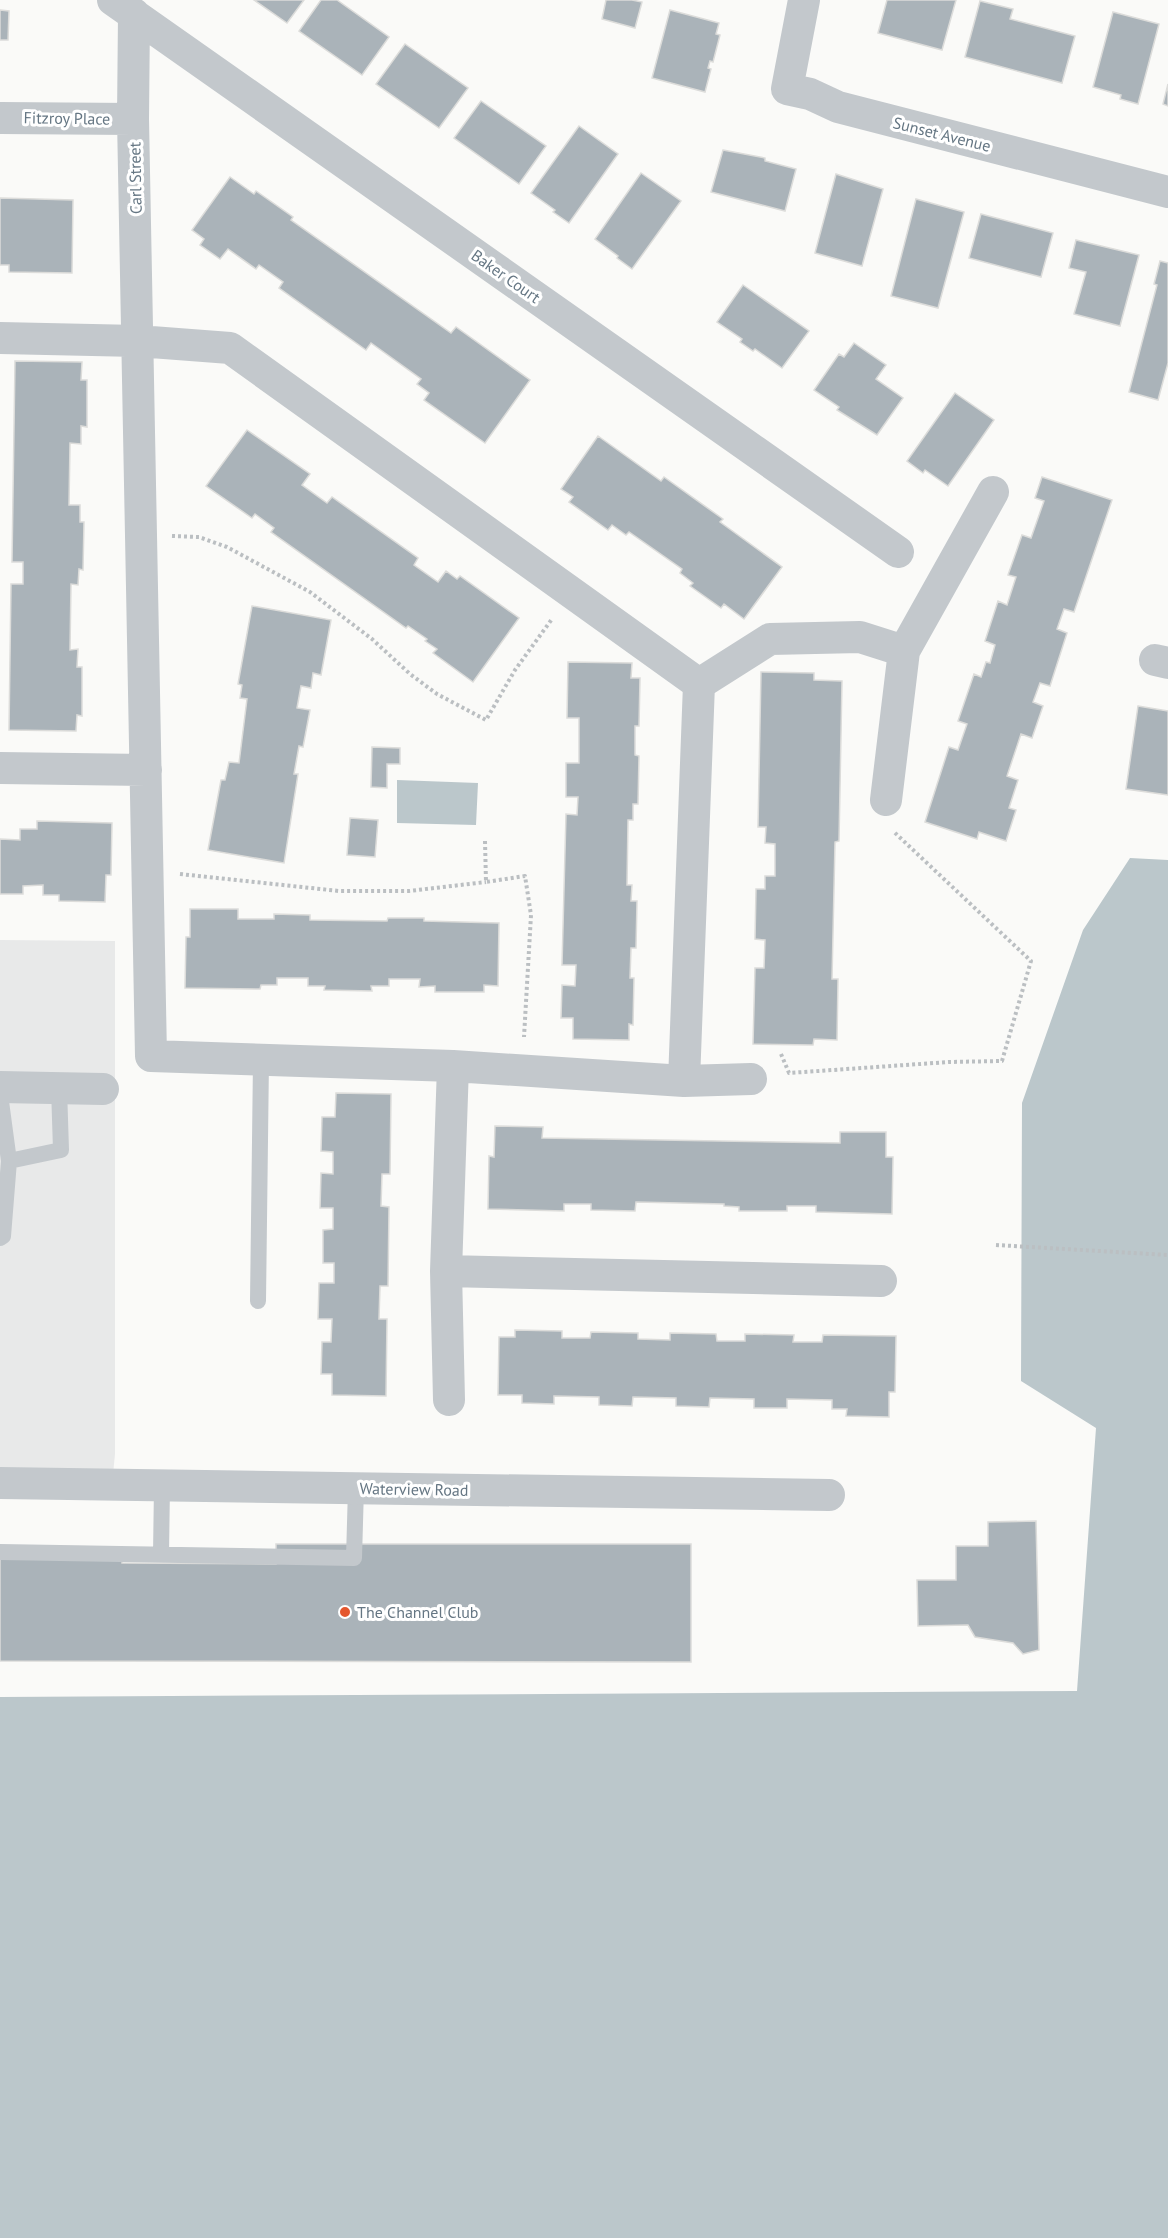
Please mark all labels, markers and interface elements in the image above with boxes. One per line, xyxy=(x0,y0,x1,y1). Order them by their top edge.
street label: Fitzroy Place xyxy=(24,107,110,129)
street label: Sunset Avenue xyxy=(891,112,993,156)
street label: Carl Street xyxy=(124,141,146,214)
street label: Baker Court xyxy=(468,245,545,307)
street label: Waterview Road xyxy=(359,1478,469,1500)
place label: The Channel Club xyxy=(357,1602,479,1622)
marker: The Channel Club xyxy=(338,1605,352,1619)

